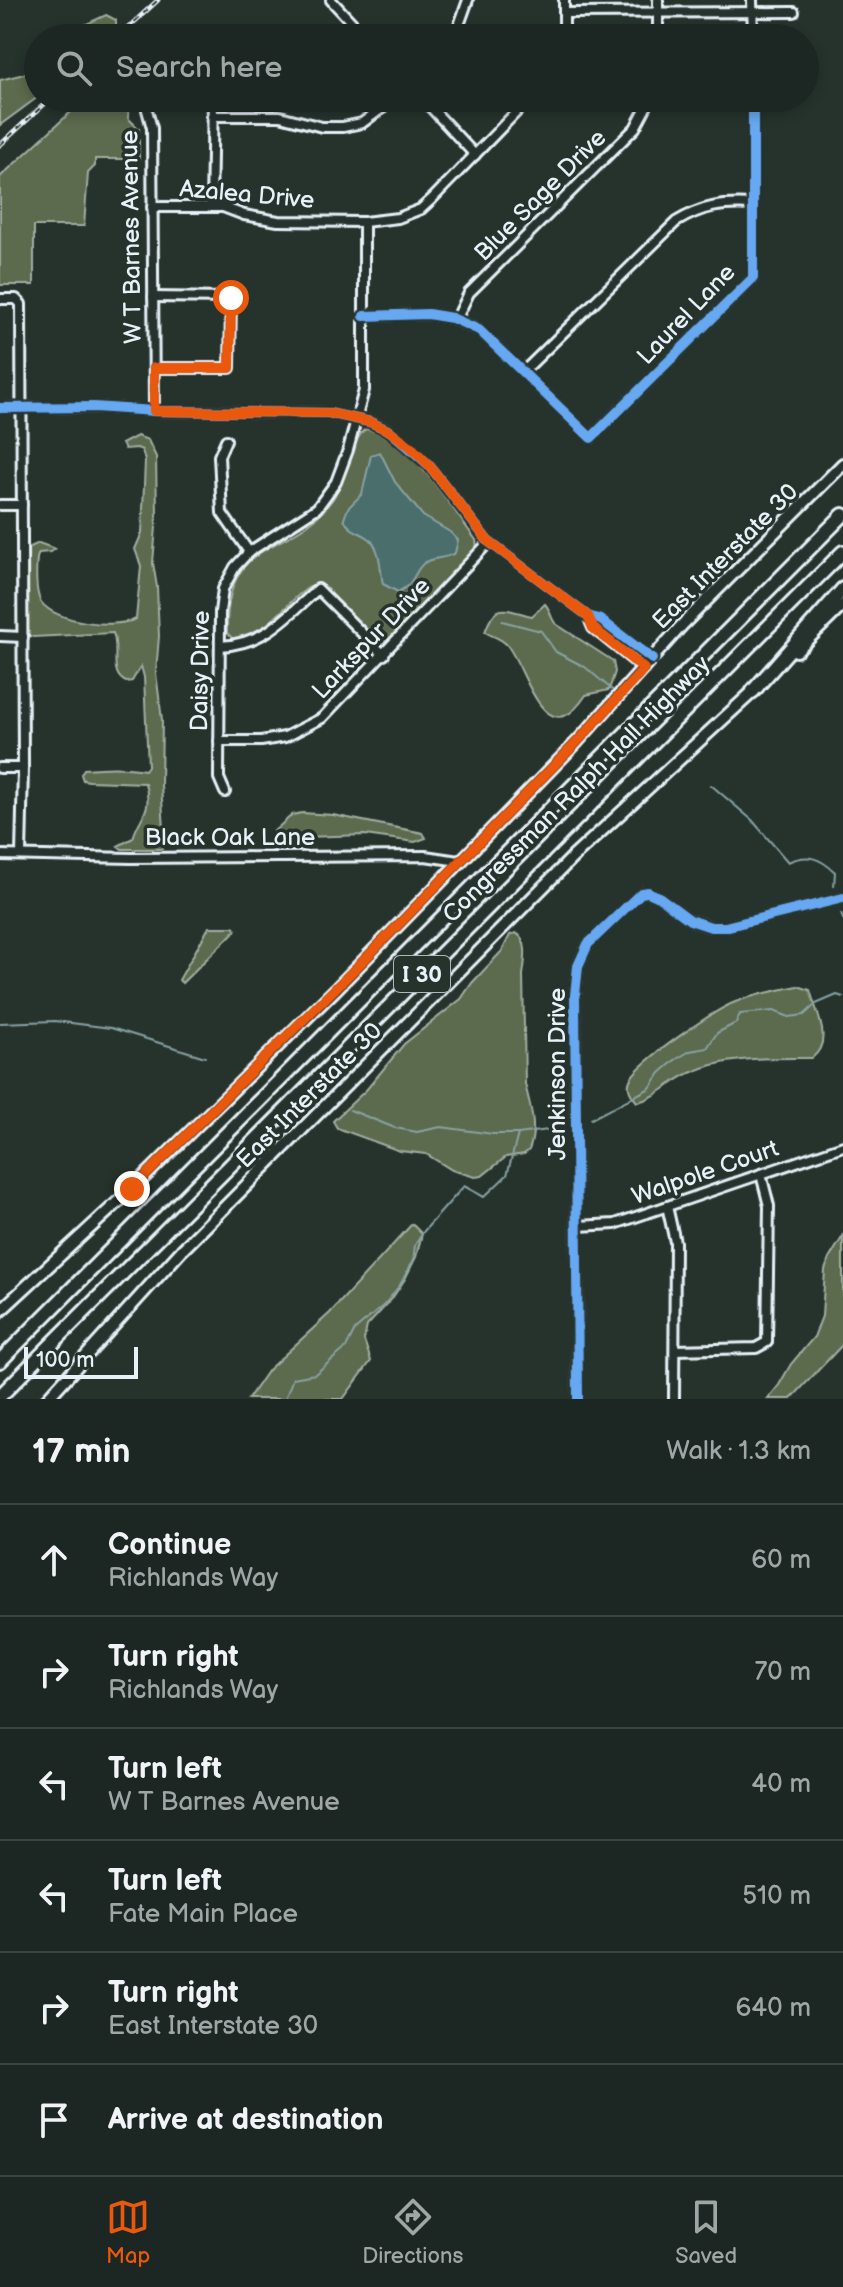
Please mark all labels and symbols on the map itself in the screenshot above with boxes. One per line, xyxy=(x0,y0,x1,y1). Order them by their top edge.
street label: Blue Sage Drive xyxy=(468,123,612,267)
street label: W T Barnes Avenue xyxy=(115,130,148,344)
street label: Azalea Drive xyxy=(178,174,316,215)
street label: Laurel Lane xyxy=(631,258,741,371)
route start xyxy=(213,280,249,316)
street label: East Interstate 30 xyxy=(647,478,804,635)
street label: Larkspur Drive xyxy=(306,572,437,705)
street label: Daisy Drive xyxy=(185,610,216,732)
street label: Congressman Ralph Hall Highway xyxy=(437,650,716,929)
street label: Black Oak Lane xyxy=(145,823,315,852)
road number: I 30 xyxy=(394,956,450,992)
street label: Jenkinson Drive xyxy=(543,988,572,1160)
street label: East Interstate 30 xyxy=(231,1017,388,1174)
street label: Walpole Court xyxy=(628,1134,783,1211)
route end xyxy=(114,1171,150,1207)
scale bar xyxy=(24,1343,138,1379)

